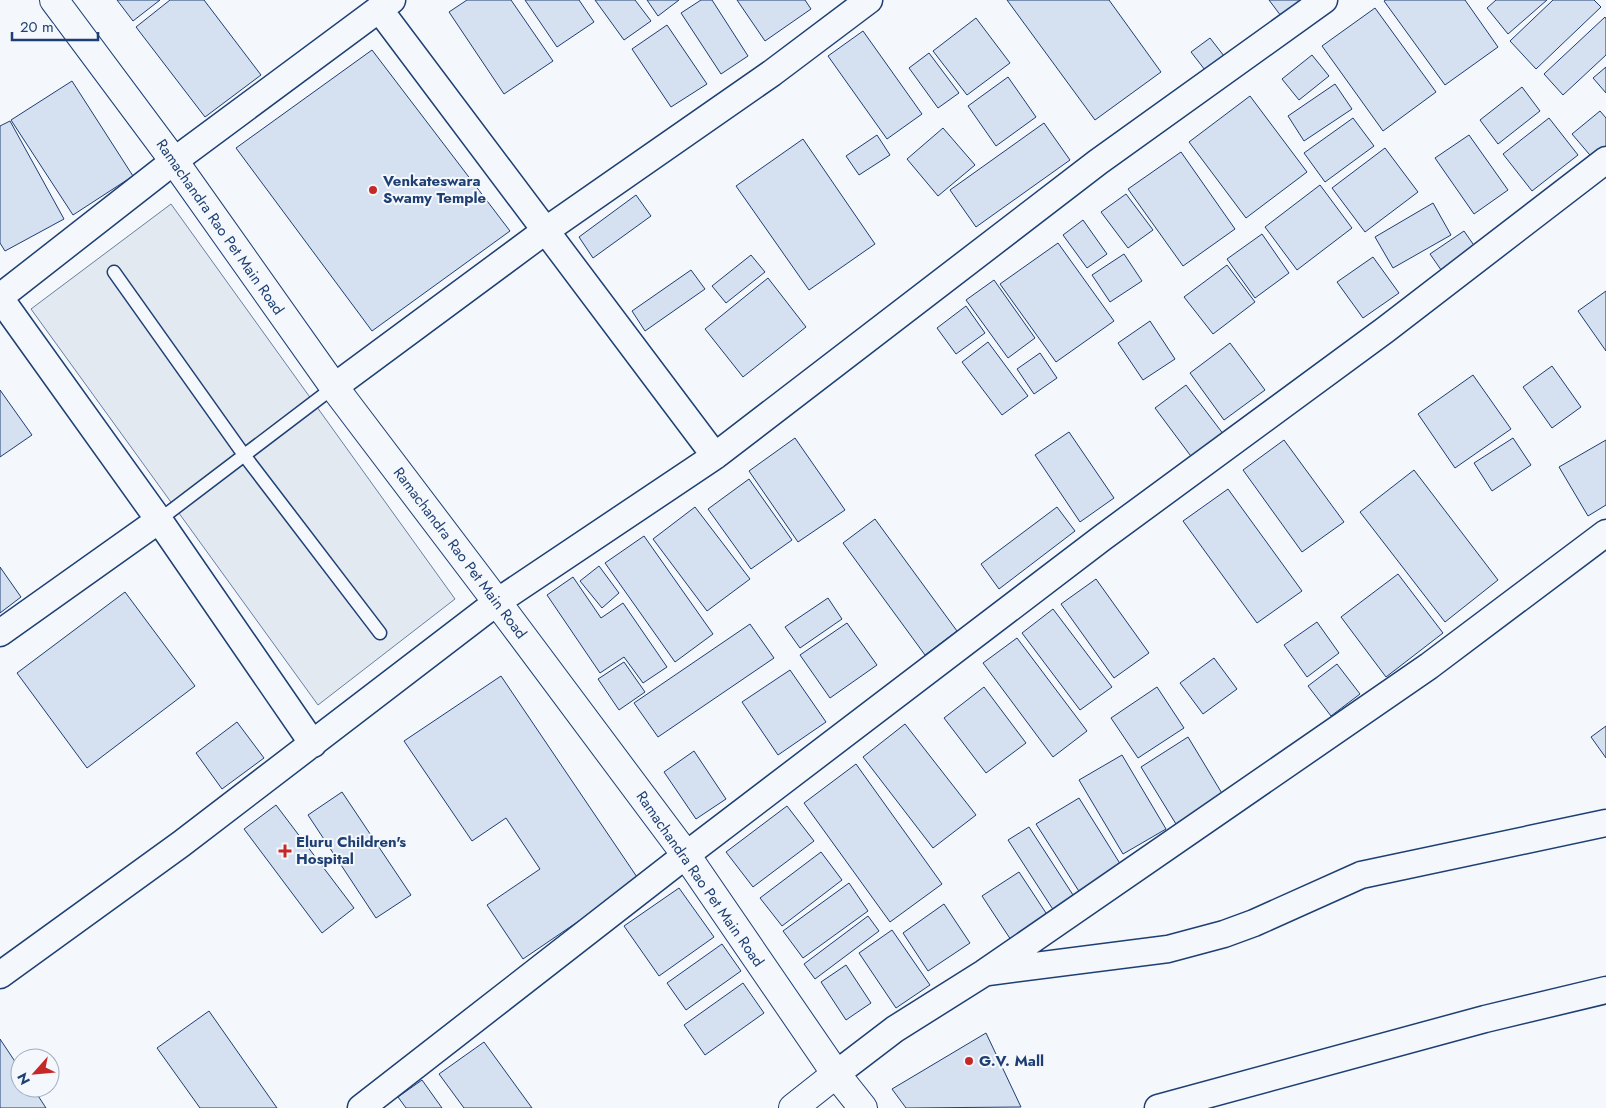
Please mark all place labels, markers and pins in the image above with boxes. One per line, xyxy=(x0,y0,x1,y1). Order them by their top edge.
place label: Venkateswara Swamy Temple xyxy=(382,170,487,209)
marker: Venkateswara Swamy Temple xyxy=(367,184,379,196)
place label: Eluru Children's Hospital xyxy=(296,831,406,870)
marker: Eluru Children's Hospital xyxy=(278,844,292,858)
place label: G.V. Mall xyxy=(979,1050,1044,1072)
marker: G.V. Mall xyxy=(963,1055,975,1067)

